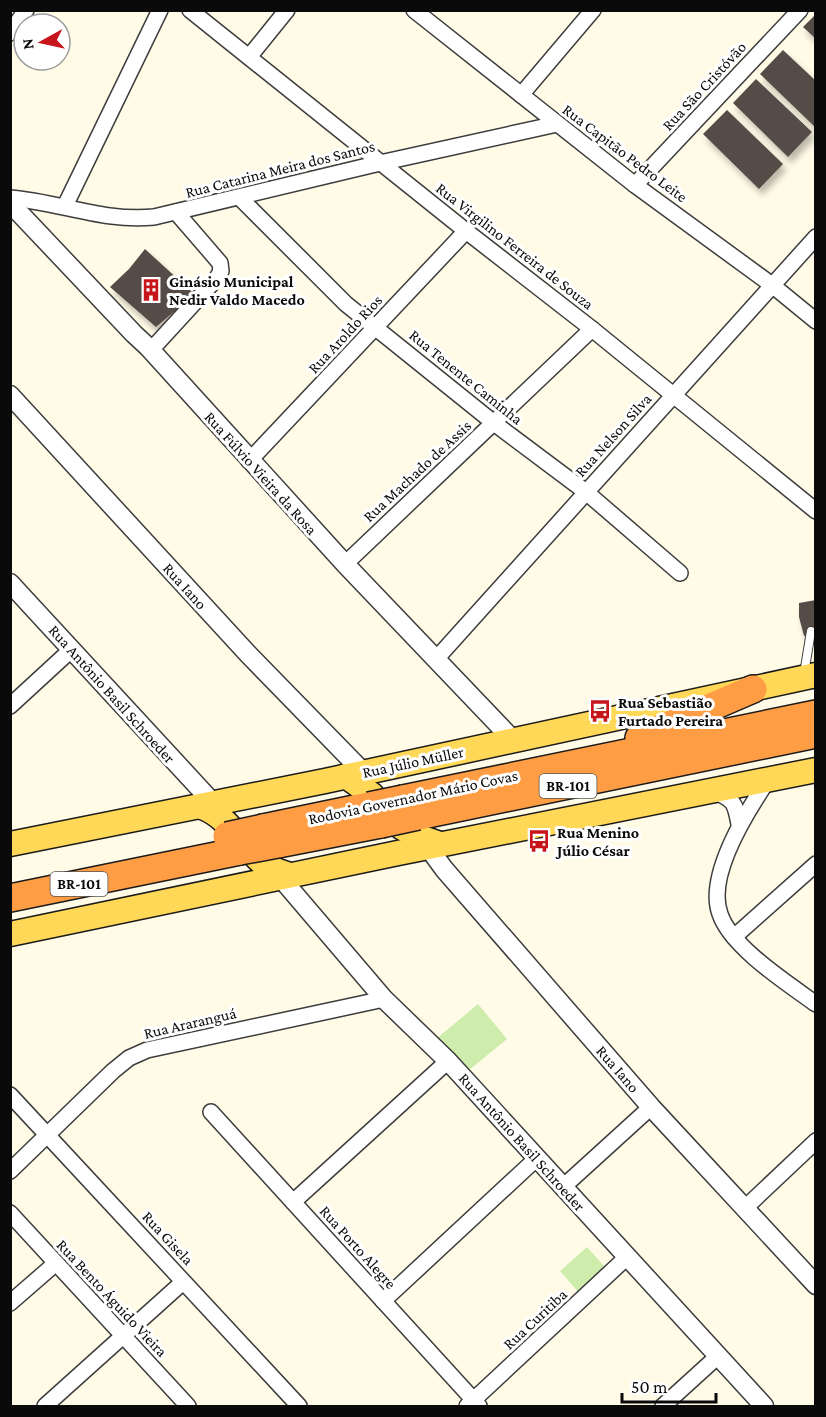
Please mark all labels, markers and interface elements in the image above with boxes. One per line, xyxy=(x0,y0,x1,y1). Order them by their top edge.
north arrow xyxy=(12,12,72,72)
text: N xyxy=(18,37,37,51)
street label: Rua São Cristóvão xyxy=(659,38,749,134)
street label: Rua Capitão Pedro Leite xyxy=(559,101,691,206)
street label: Rua Catarina Meira dos Santos xyxy=(184,137,376,201)
street label: Rua Virgilino Ferreira de Souza xyxy=(432,179,598,314)
place label: Ginásio Municipal Nedir Valdo Macedo xyxy=(169,273,305,308)
building icon: Ginásio Municipal Nedir Valdo Macedo xyxy=(138,277,164,303)
street label: Rua Aroldo Rios xyxy=(304,291,386,377)
street label: Rua Tenente Caminha xyxy=(406,326,526,428)
street label: Rua Nelson Silva xyxy=(571,390,655,480)
street label: Rua Fúlvio Vieira da Rosa xyxy=(201,408,321,538)
street label: Rua Machado de Assis xyxy=(360,417,474,525)
street label: Rua Iano xyxy=(160,559,210,613)
street label: Rua Antônio Basil Schroeder xyxy=(45,621,179,767)
place label: Rua Sebastião Furtado Pereira xyxy=(618,694,723,729)
bus stop icon: Rua Sebastião Furtado Pereira xyxy=(587,698,613,724)
street label: Rua Júlio Müller xyxy=(361,743,466,782)
street label: Rodovia Governador Mário Covas xyxy=(307,766,519,828)
road number: BR-101 xyxy=(540,774,596,798)
place label: Rua Menino Júlio César xyxy=(555,824,639,859)
bus stop icon: Rua Menino Júlio César xyxy=(526,828,552,854)
road number: BR-101 xyxy=(50,872,107,896)
street label: Rua Araranguá xyxy=(142,1004,239,1043)
street label: Rua Iano xyxy=(593,1042,643,1096)
street label: Rua Antônio Basil Schroeder xyxy=(455,1069,589,1215)
street label: Rua Porto Alegre xyxy=(316,1202,400,1293)
street label: Rua Gisela xyxy=(139,1208,197,1269)
street label: Rua Bento Águido Vieira xyxy=(53,1236,171,1361)
street label: Rua Curitiba xyxy=(500,1285,571,1353)
scale bar xyxy=(622,1366,716,1404)
text: 50 m xyxy=(631,1377,668,1397)

